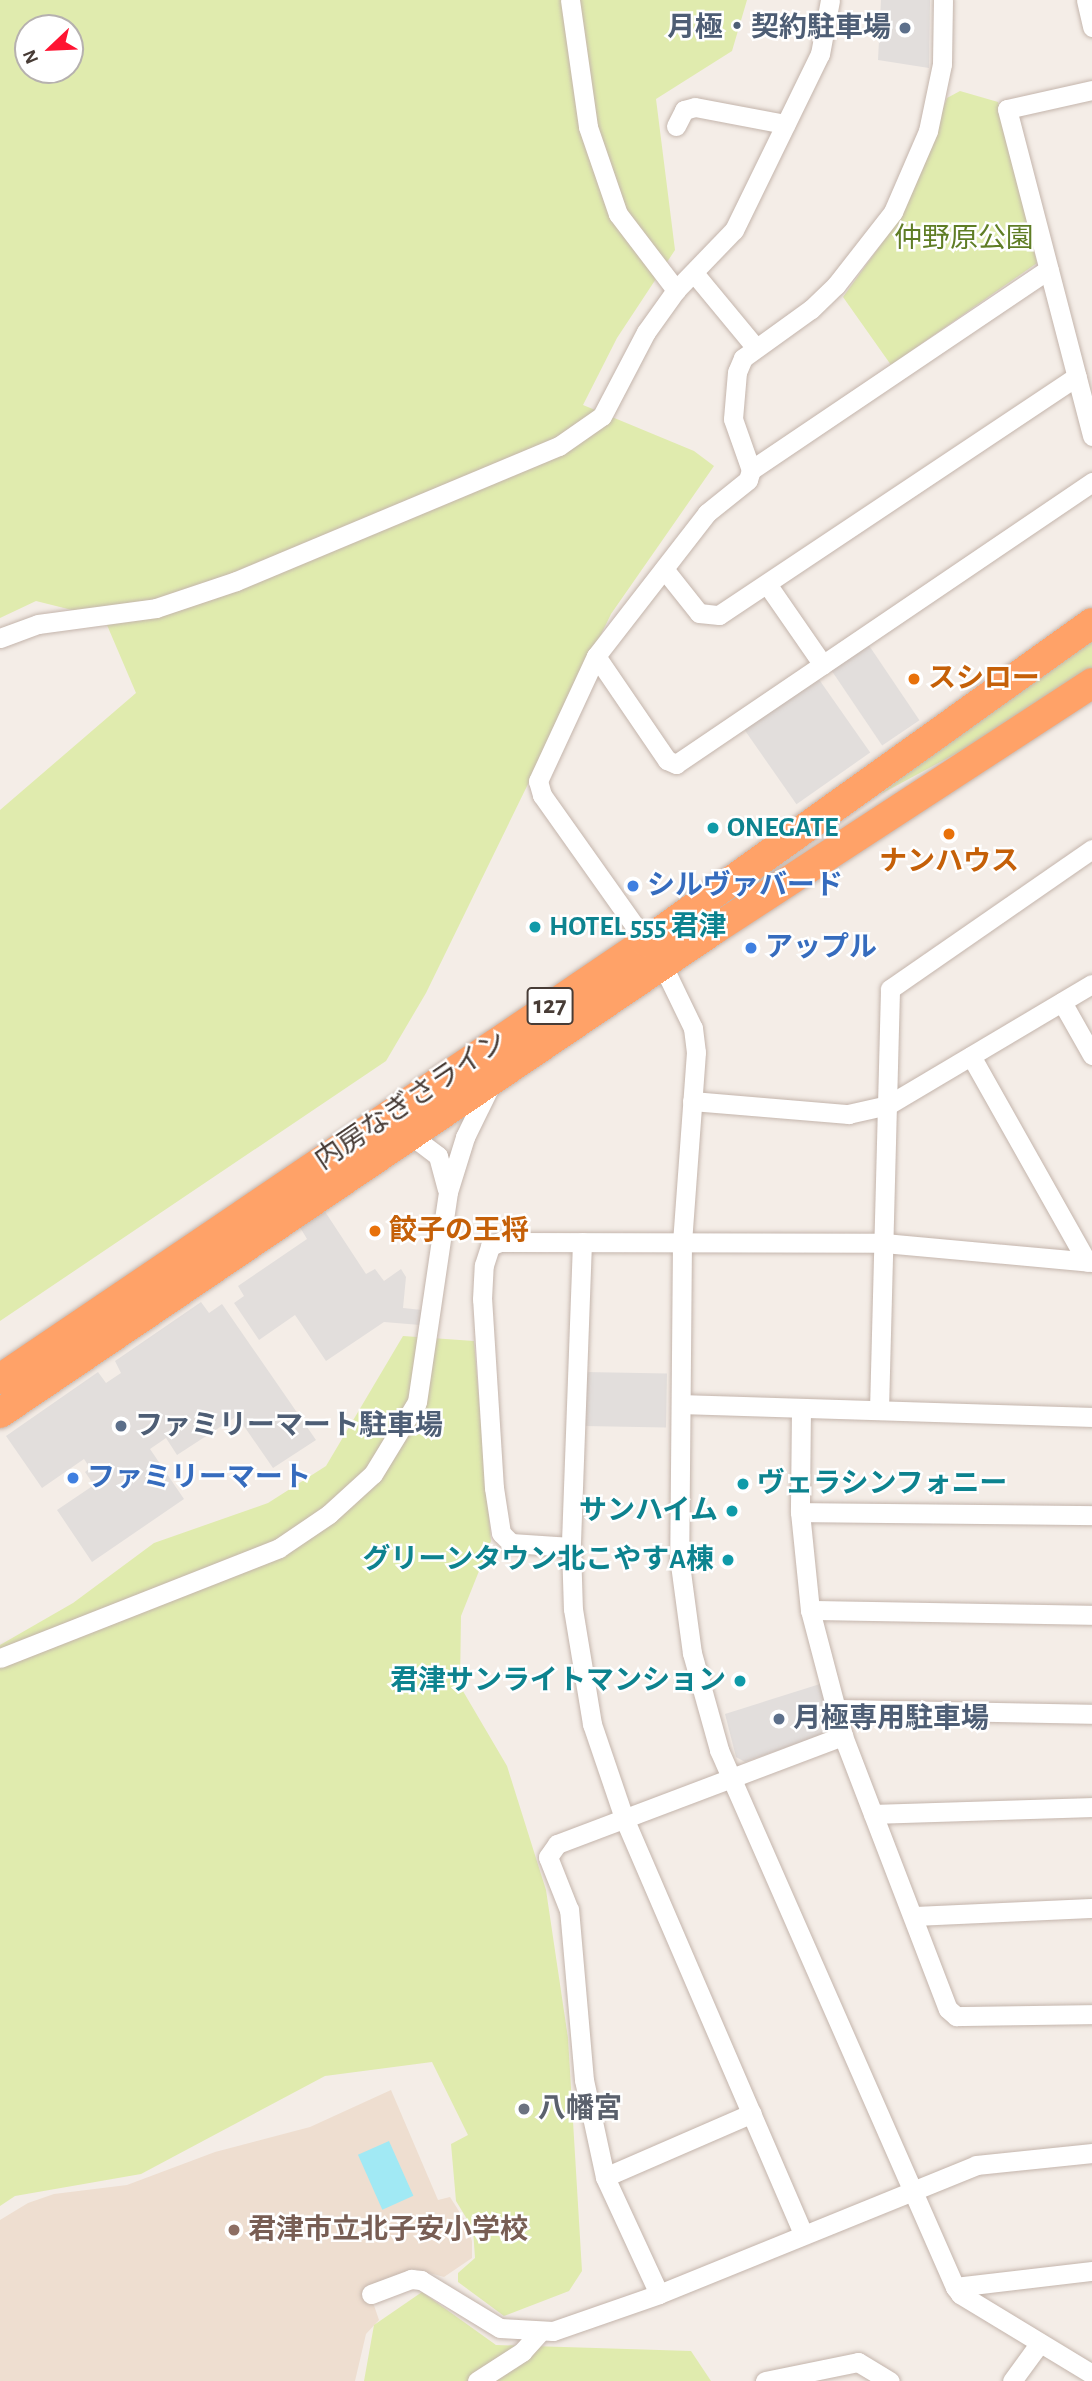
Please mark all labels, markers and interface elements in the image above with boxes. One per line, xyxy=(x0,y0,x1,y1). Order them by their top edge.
place label: 月極・契約駐車場 xyxy=(667,11,891,45)
north arrow xyxy=(14,14,84,84)
marker: 月極・契約駐車場 xyxy=(897,20,913,36)
text: N xyxy=(20,47,42,66)
park label: 仲野原公園 xyxy=(894,222,1034,256)
place label: スシロー xyxy=(928,662,1040,696)
marker: スシロー xyxy=(906,671,922,687)
place label: ONEGATE xyxy=(727,811,838,845)
marker: ONEGATE xyxy=(705,820,721,836)
marker: ナンハウス xyxy=(941,826,957,842)
place label: ナンハウス xyxy=(879,845,1019,879)
place label: シルヴァバード xyxy=(647,869,843,903)
marker: シルヴァバード xyxy=(625,878,641,894)
place label: HOTEL 555 君津 xyxy=(549,910,726,944)
marker: HOTEL 555 君津 xyxy=(527,919,543,935)
place label: アップル xyxy=(765,931,877,965)
marker: アップル xyxy=(743,940,759,956)
road number: 127 xyxy=(526,984,574,1028)
street label: 内房なぎさライン xyxy=(309,1024,513,1178)
place label: 餃子の王将 xyxy=(389,1214,529,1248)
marker: 餃子の王将 xyxy=(367,1223,383,1239)
place label: ファミリーマート駐車場 xyxy=(135,1409,443,1443)
marker: ファミリーマート駐車場 xyxy=(113,1418,129,1434)
place label: ファミリーマート xyxy=(87,1461,311,1495)
place label: ヴェラシンフォニー xyxy=(757,1467,1009,1501)
marker: ファミリーマート xyxy=(65,1470,81,1486)
marker: ヴェラシンフォニー xyxy=(735,1476,751,1492)
place label: サンハイム xyxy=(578,1494,718,1528)
marker: サンハイム xyxy=(724,1503,740,1519)
place label: グリーンタウン北こやすA棟 xyxy=(361,1543,714,1577)
marker: グリーンタウン北こやすA棟 xyxy=(720,1552,736,1568)
place label: 君津サンライトマンション xyxy=(390,1664,726,1698)
marker: 君津サンライトマンション xyxy=(732,1673,748,1689)
place label: 月極専用駐車場 xyxy=(793,1702,989,1736)
marker: 月極専用駐車場 xyxy=(771,1711,787,1727)
place label: 八幡宮 xyxy=(538,2092,622,2126)
marker: 八幡宮 xyxy=(516,2101,532,2117)
place label: 君津市立北子安小学校 xyxy=(248,2213,528,2247)
marker: 君津市立北子安小学校 xyxy=(226,2222,242,2238)

